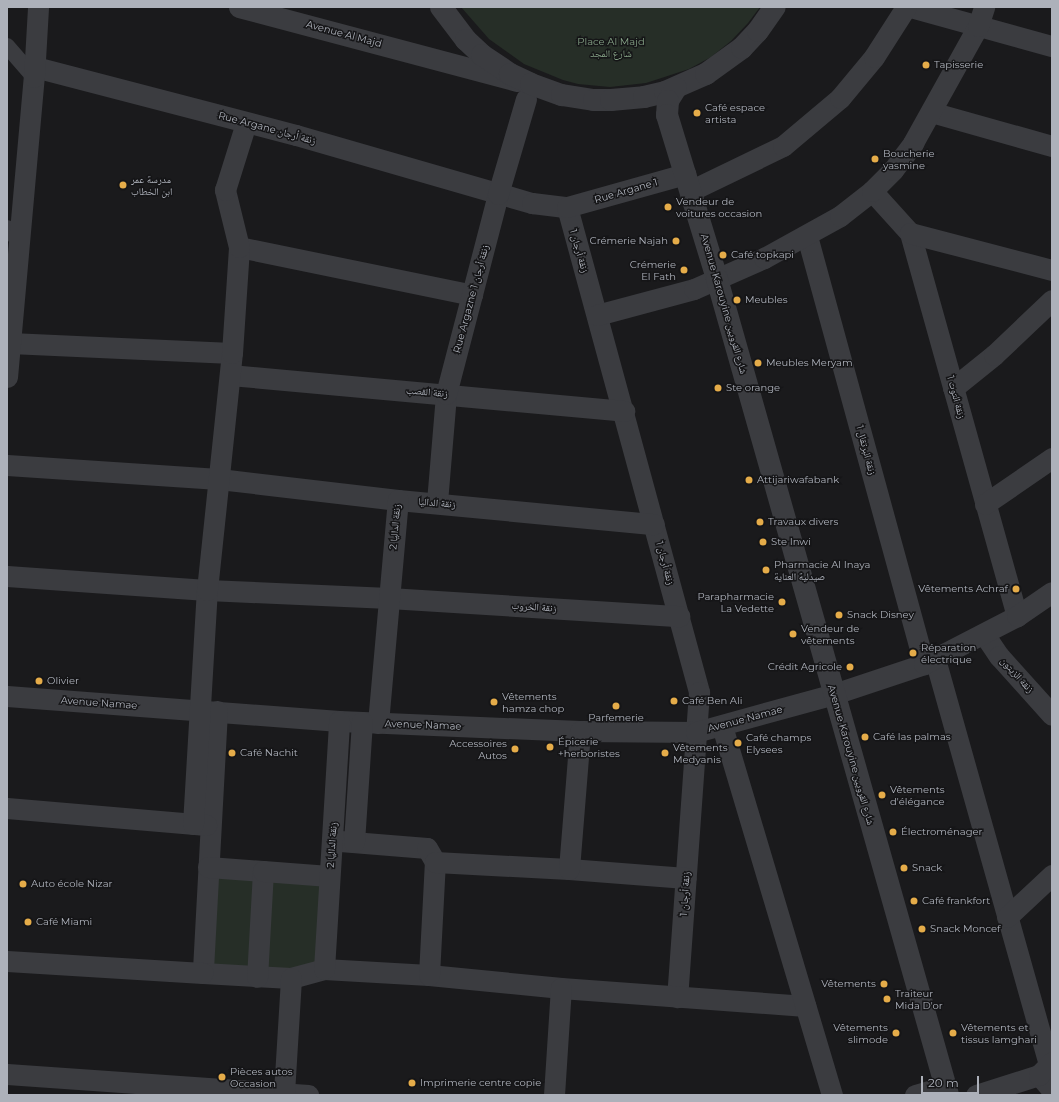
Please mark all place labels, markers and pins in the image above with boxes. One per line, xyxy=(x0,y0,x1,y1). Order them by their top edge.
place label: Tapisserie xyxy=(934,59,983,71)
marker: Tapisserie xyxy=(921,60,931,70)
place label: Café espace artista xyxy=(705,101,765,124)
marker: Café espace artista xyxy=(692,108,702,118)
place label: Boucherie yasmine xyxy=(883,147,935,170)
marker: Boucherie yasmine xyxy=(870,154,880,164)
place label: مدرسة عمر ابن الخطاب xyxy=(131,173,172,196)
marker: مدرسة عمر ابن الخطاب xyxy=(118,180,128,190)
place label: Vendeur de voitures occasion xyxy=(676,195,762,218)
marker: Vendeur de voitures occasion xyxy=(663,202,673,212)
place label: Crémerie Najah xyxy=(590,235,668,247)
marker: Crémerie Najah xyxy=(671,236,681,246)
place label: Café topkapi xyxy=(731,249,794,261)
marker: Café topkapi xyxy=(718,250,728,260)
place label: Crémerie El Fath xyxy=(630,258,676,282)
marker: Crémerie El Fath xyxy=(679,265,689,275)
place label: Meubles xyxy=(745,294,788,306)
marker: Meubles xyxy=(732,295,742,305)
place label: Meubles Meryam xyxy=(766,357,853,369)
marker: Meubles Meryam xyxy=(753,358,763,368)
place label: Ste orange xyxy=(726,382,780,394)
marker: Ste orange xyxy=(713,383,723,393)
place label: Attijariwafabank xyxy=(757,474,839,486)
marker: Attijariwafabank xyxy=(744,475,754,485)
place label: Travaux divers xyxy=(768,516,838,528)
marker: Travaux divers xyxy=(755,517,765,527)
place label: Ste Inwi xyxy=(771,536,811,548)
marker: Ste Inwi xyxy=(758,537,768,547)
place label: Pharmacie Al Inaya صيدلية العناية xyxy=(774,558,870,582)
marker: Pharmacie Al Inaya صيدلية العناية xyxy=(761,565,771,575)
place label: Vêtements Achraf xyxy=(918,583,1008,595)
marker: Vêtements Achraf xyxy=(1011,584,1021,594)
place label: Parapharmacie La Vedette xyxy=(697,590,774,614)
marker: Parapharmacie La Vedette xyxy=(777,597,787,607)
place label: Snack Disney xyxy=(847,609,914,621)
marker: Snack Disney xyxy=(834,610,844,620)
place label: Vendeur de vêtements xyxy=(801,622,859,646)
marker: Vendeur de vêtements xyxy=(788,629,798,639)
place label: Réparation électrique xyxy=(921,641,976,664)
marker: Réparation électrique xyxy=(908,648,918,658)
place label: Crédit Agricole xyxy=(768,661,842,673)
marker: Crédit Agricole xyxy=(845,662,855,672)
place label: Olivier xyxy=(47,675,79,687)
marker: Olivier xyxy=(34,676,44,686)
place label: Vêtements hamza chop xyxy=(502,690,564,714)
place label: Café Ben Ali xyxy=(682,695,742,707)
marker: Café Ben Ali xyxy=(669,696,679,706)
marker: Vêtements hamza chop xyxy=(489,697,499,707)
marker: Parfemerie xyxy=(611,701,621,711)
place label: Parfemerie xyxy=(588,712,644,724)
place label: Café champs Elysees xyxy=(746,731,811,754)
place label: Café las palmas xyxy=(873,731,951,743)
marker: Café las palmas xyxy=(860,732,870,742)
place label: Épicerie +herboristes xyxy=(558,735,620,758)
place label: Accessoires Autos xyxy=(449,737,507,760)
marker: Café champs Elysees xyxy=(733,738,743,748)
place label: Vêtements Medyanis xyxy=(673,741,728,764)
marker: Épicerie +herboristes xyxy=(545,742,555,752)
marker: Accessoires Autos xyxy=(510,744,520,754)
place label: Café Nachit xyxy=(240,747,298,759)
marker: Café Nachit xyxy=(227,748,237,758)
marker: Vêtements Medyanis xyxy=(660,748,670,758)
place label: Vêtements d'élégance xyxy=(890,783,945,806)
marker: Vêtements d'élégance xyxy=(877,790,887,800)
place label: Électroménager xyxy=(901,826,983,838)
marker: Électroménager xyxy=(888,827,898,837)
place label: Snack xyxy=(912,862,942,874)
marker: Snack xyxy=(899,863,909,873)
place label: Auto école Nizar xyxy=(31,878,113,890)
marker: Auto école Nizar xyxy=(18,879,28,889)
place label: Café frankfort xyxy=(922,895,990,907)
marker: Café frankfort xyxy=(909,896,919,906)
place label: Café Miami xyxy=(36,916,92,928)
marker: Café Miami xyxy=(23,917,33,927)
place label: Snack Moncef xyxy=(930,923,1001,935)
marker: Snack Moncef xyxy=(917,924,927,934)
place label: Vêtements xyxy=(821,978,876,990)
marker: Vêtements xyxy=(879,979,889,989)
place label: Traiteur Mida D'or xyxy=(895,987,943,1010)
marker: Traiteur Mida D'or xyxy=(882,994,892,1004)
place label: Vêtements slimode xyxy=(833,1021,888,1044)
place label: Vêtements et tissus lamghari xyxy=(961,1021,1037,1044)
marker: Vêtements slimode xyxy=(891,1028,901,1038)
marker: Vêtements et tissus lamghari xyxy=(948,1028,958,1038)
place label: Pièces autos Occasion xyxy=(230,1065,293,1088)
marker: Pièces autos Occasion xyxy=(217,1072,227,1082)
place label: Imprimerie centre copie xyxy=(420,1077,541,1089)
marker: Imprimerie centre copie xyxy=(407,1078,417,1088)

